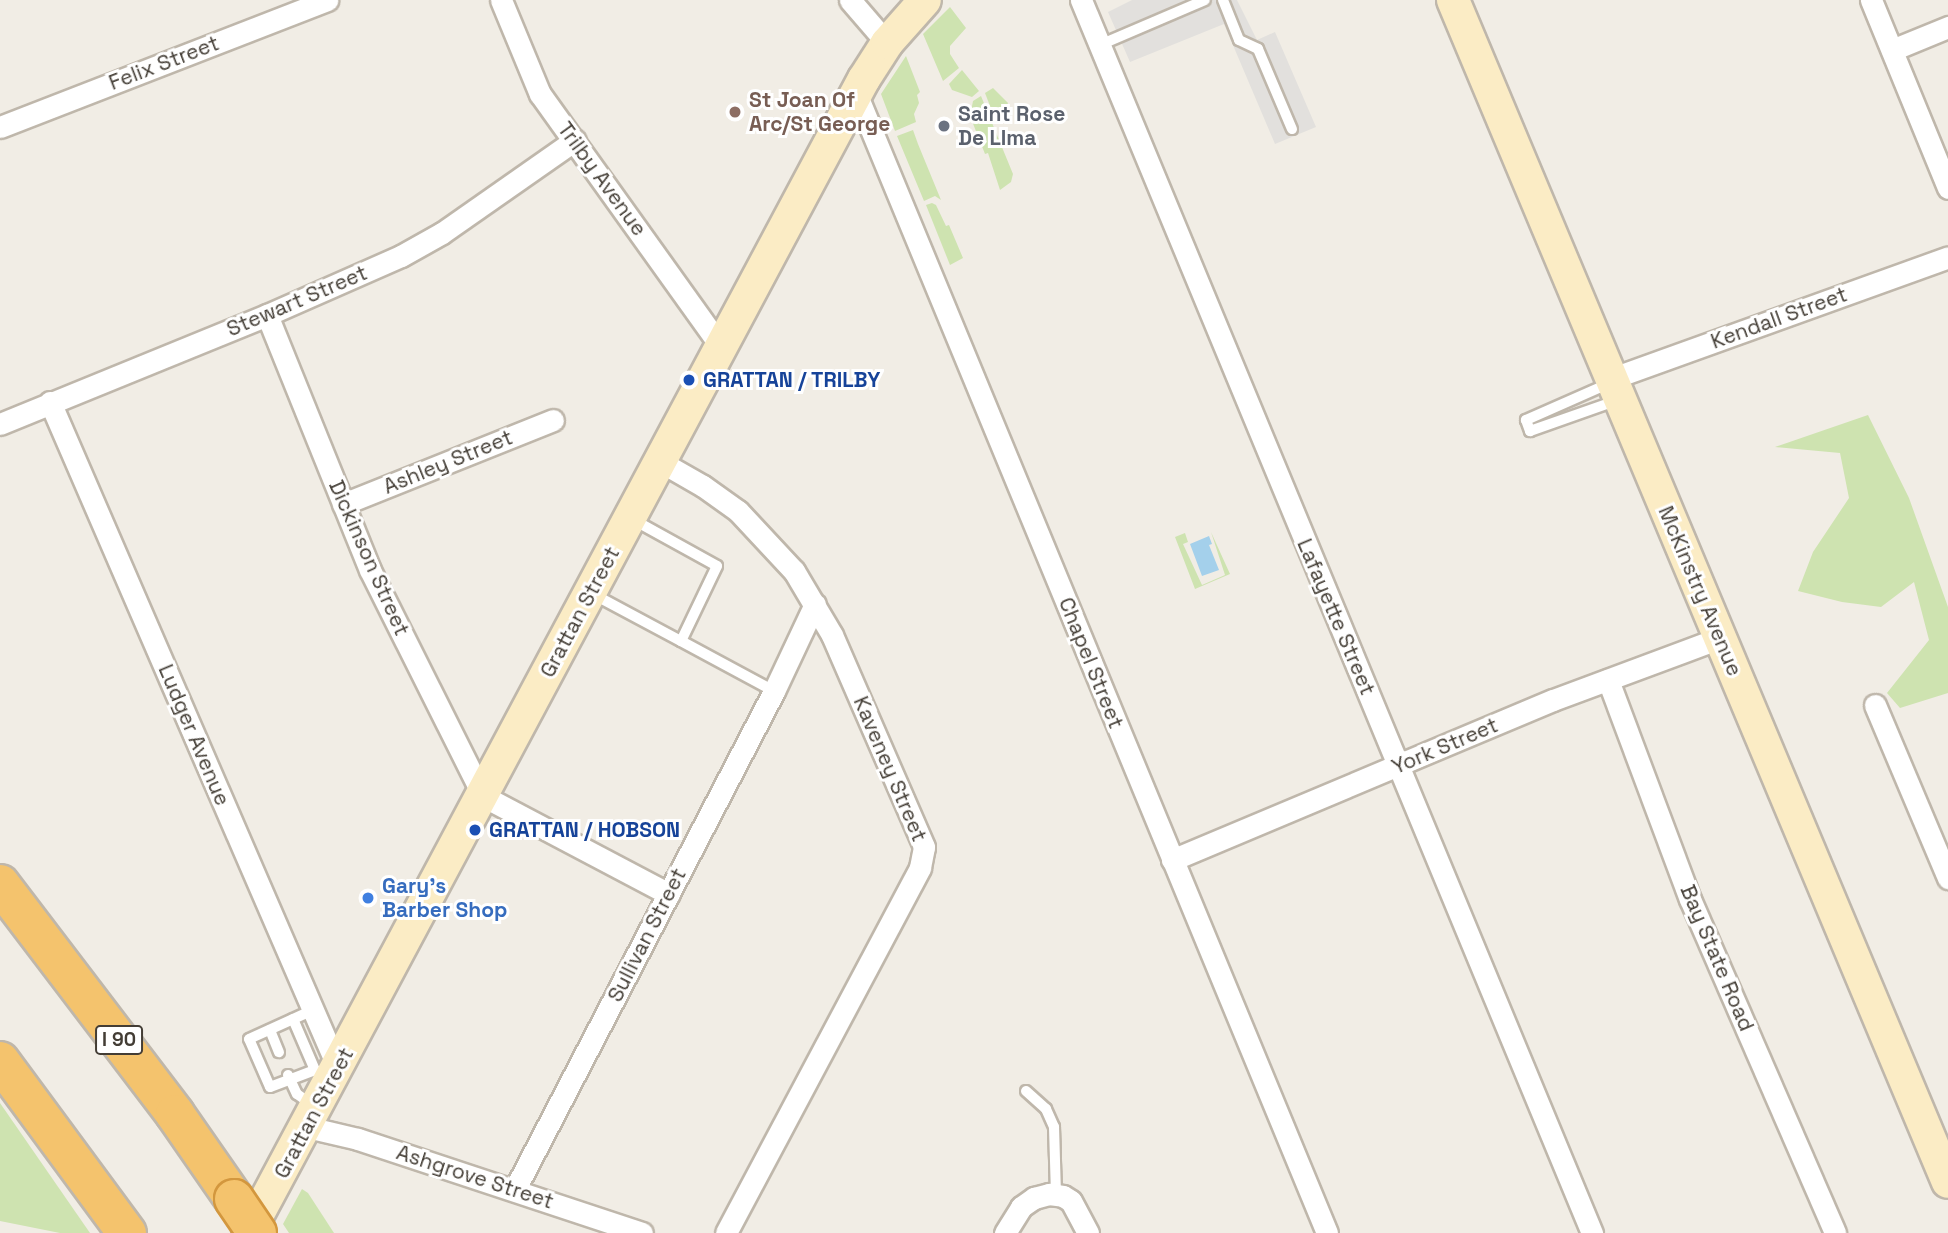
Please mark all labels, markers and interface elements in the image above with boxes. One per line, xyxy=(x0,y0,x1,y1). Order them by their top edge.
street label: Felix Street xyxy=(105,30,223,96)
place label: St Joan Of Arc/St George xyxy=(749,87,890,137)
place label: Saint Rose De LIma xyxy=(958,101,1065,151)
marker: St Joan Of Arc/St George xyxy=(727,104,743,120)
street label: Trilby Avenue xyxy=(552,117,652,241)
marker: Saint Rose De LIma xyxy=(936,118,952,134)
street label: Stewart Street xyxy=(223,260,371,342)
street label: Kendall Street xyxy=(1707,282,1851,354)
place label: GRATTAN / TRILBY xyxy=(703,367,881,393)
marker: GRATTAN / TRILBY xyxy=(681,372,697,388)
street label: Ashley Street xyxy=(380,425,516,499)
street label: Dickinson Street xyxy=(323,476,415,640)
street label: McKinstry Avenue xyxy=(1653,502,1747,680)
street label: Lafayette Street xyxy=(1292,535,1380,699)
street label: Grattan Street xyxy=(535,542,625,682)
street label: Chapel Street xyxy=(1053,594,1129,732)
street label: Ludger Avenue xyxy=(153,661,235,809)
street label: Kaveney Street xyxy=(848,693,932,845)
street label: York Street xyxy=(1388,712,1502,780)
place label: GRATTAN / HOBSON xyxy=(489,817,680,843)
marker: GRATTAN / HOBSON xyxy=(467,822,483,838)
street label: Sullivan Street xyxy=(602,864,692,1006)
place label: Gary's Barber Shop xyxy=(382,873,507,923)
street label: Bay State Road xyxy=(1675,881,1759,1035)
marker: Gary's Barber Shop xyxy=(360,890,376,906)
road number: I 90 xyxy=(94,1024,144,1056)
street label: Grattan Street xyxy=(269,1043,359,1183)
street label: Ashgrove Street xyxy=(393,1140,557,1214)

